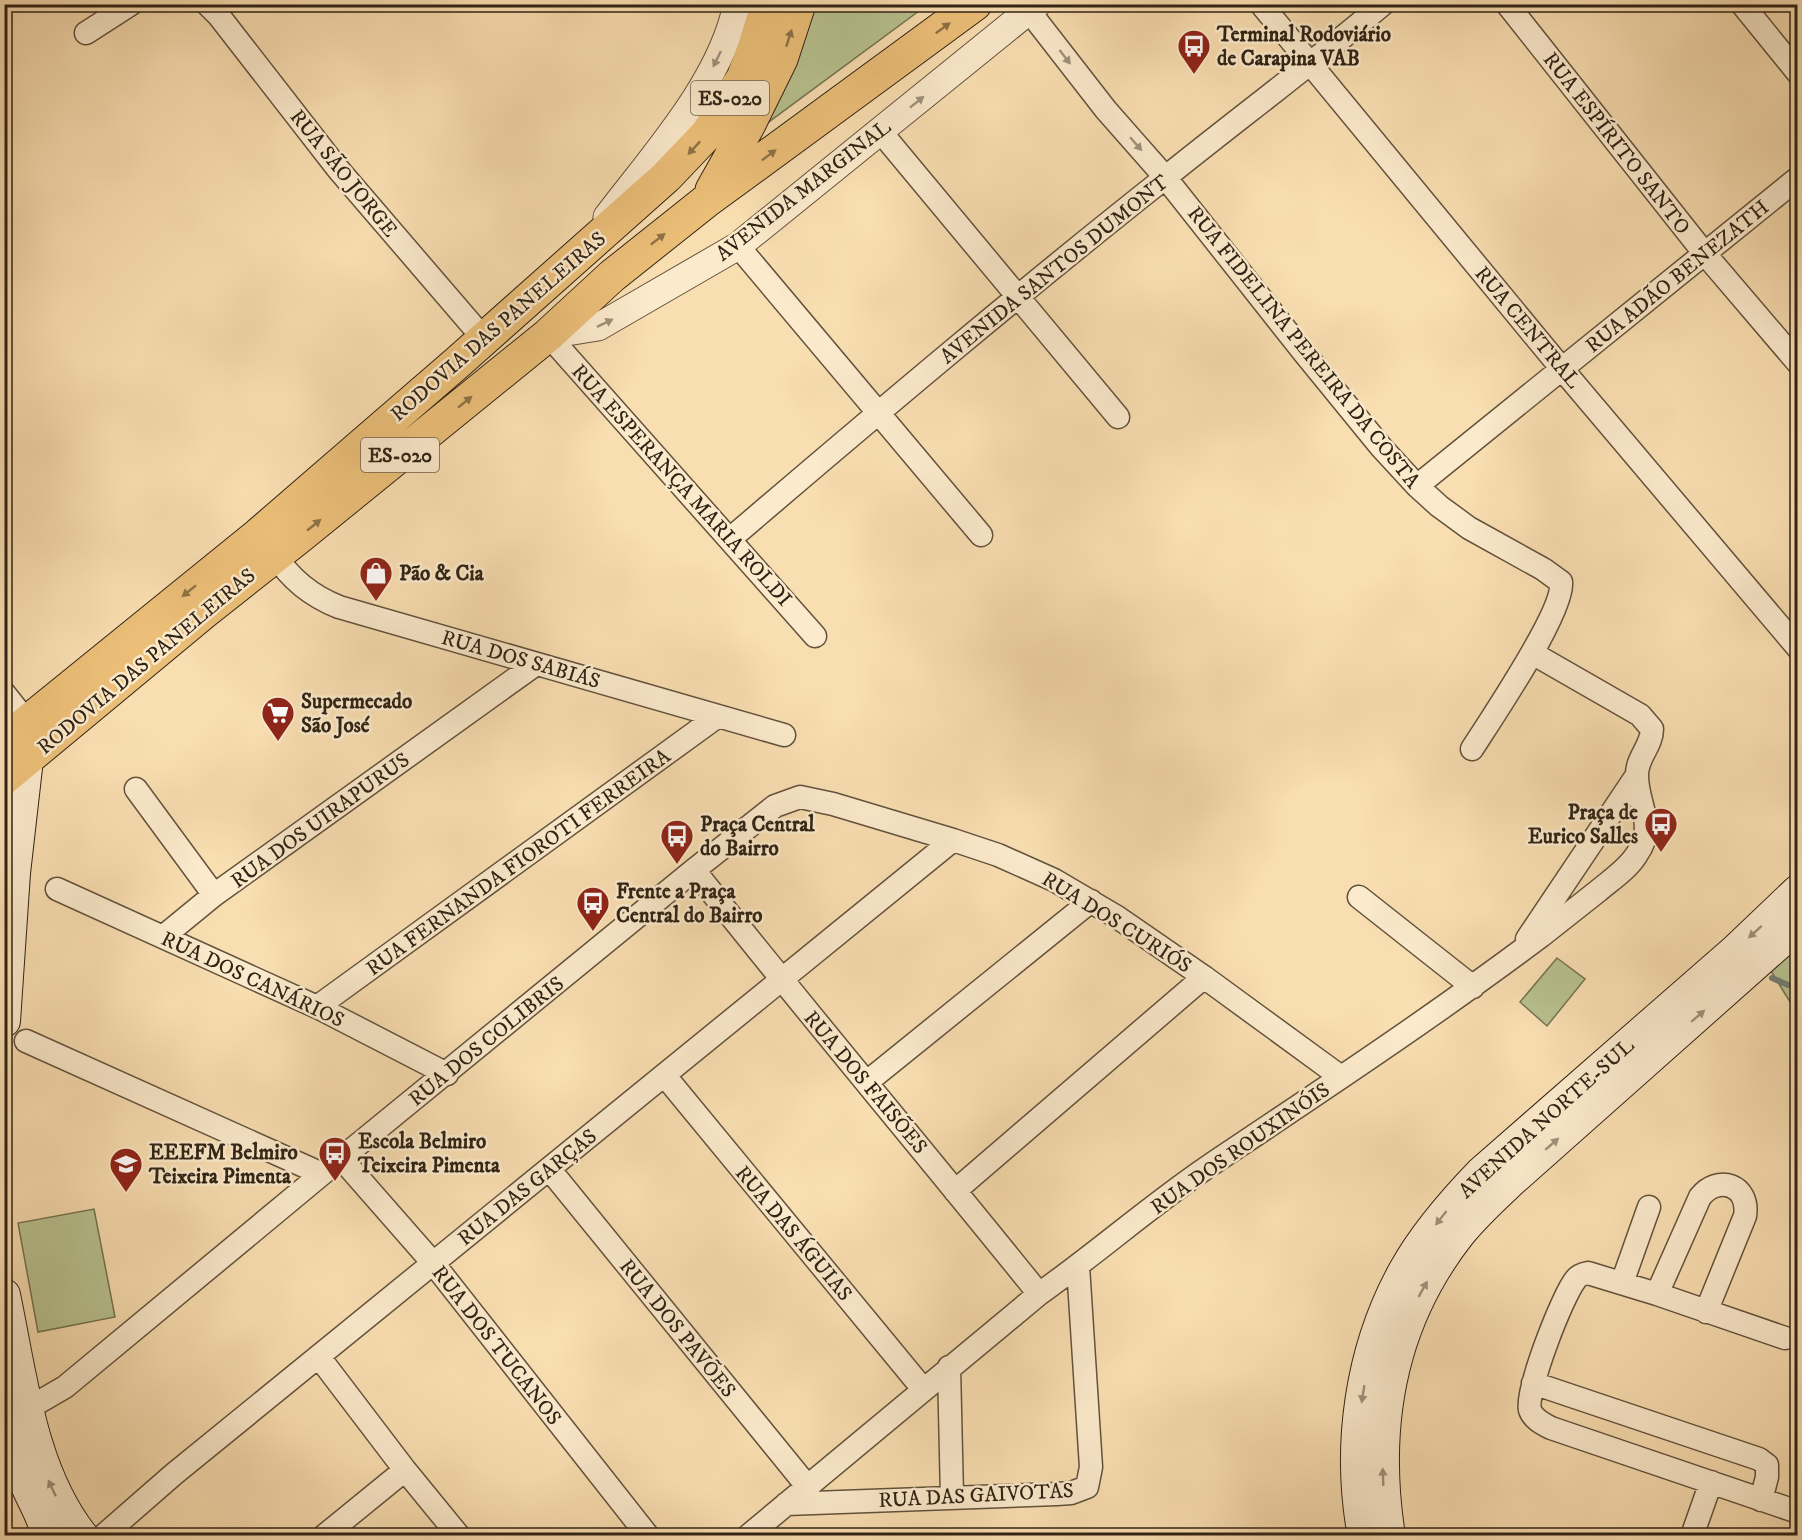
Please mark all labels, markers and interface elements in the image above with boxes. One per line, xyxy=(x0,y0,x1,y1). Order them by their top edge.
one-way arrow xyxy=(935,22,951,34)
place label: Terminal Rodoviário de Carapina VAB xyxy=(1216,22,1391,72)
bus stop icon: Terminal Rodoviário de Carapina VAB xyxy=(1176,28,1212,75)
one-way arrow xyxy=(784,29,794,47)
street label: RUA ESPÍRITO SANTO xyxy=(1537,46,1697,240)
one-way arrow xyxy=(1059,50,1071,65)
one-way arrow xyxy=(712,51,721,68)
road number: ES-020 xyxy=(691,81,769,115)
one-way arrow xyxy=(909,95,925,108)
street label: RUA SÃO JORGE xyxy=(284,103,404,243)
street label: AVENIDA MARGINAL xyxy=(711,114,896,267)
one-way arrow xyxy=(1129,136,1142,151)
one-way arrow xyxy=(688,140,701,155)
one-way arrow xyxy=(760,149,776,161)
street label: AVENIDA SANTOS DUMONT xyxy=(935,169,1174,370)
street label: RUA ADÃO BENEZATH xyxy=(1579,193,1775,359)
street label: RUA FIDELINA PEREIRA DA COSTA xyxy=(1181,201,1426,494)
street label: RODOVIA DAS PANELEIRAS xyxy=(386,226,612,427)
one-way arrow xyxy=(650,233,666,246)
street label: RUA CENTRAL xyxy=(1469,261,1586,394)
one-way arrow xyxy=(596,318,613,327)
street label: RUA ESPERANÇA MARIA ROLDI xyxy=(566,359,797,612)
one-way arrow xyxy=(457,396,472,409)
road number: ES-020 xyxy=(361,438,439,472)
one-way arrow xyxy=(306,519,322,532)
shop icon: Pão & Cia xyxy=(358,555,394,602)
place label: Pão & Cia xyxy=(399,561,485,587)
street label: RODOVIA DAS PANELEIRAS xyxy=(32,563,261,761)
one-way arrow xyxy=(181,584,197,597)
street label: RUA DOS SABIÁS xyxy=(438,623,604,695)
place label: Supermecado São José xyxy=(301,689,412,739)
supermarket icon: Supermecado São José xyxy=(260,695,296,742)
street label: RUA FERNANDA FIOROTI FERREIRA xyxy=(361,743,676,982)
street label: RUA DOS UIRAPURUS xyxy=(226,747,415,894)
place label: Praça de Eurico Salles xyxy=(1528,800,1638,850)
bus stop icon: Praça de Eurico Salles xyxy=(1643,806,1679,853)
place label: Praça Central do Bairro xyxy=(700,812,815,862)
bus stop icon: Praça Central do Bairro xyxy=(659,818,695,865)
street label: RUA DOS CURIÓS xyxy=(1037,865,1197,979)
place label: Frente a Praça Central do Bairro xyxy=(616,879,762,929)
bus stop icon: Frente a Praça Central do Bairro xyxy=(575,885,611,932)
street label: RUA DOS CANÁRIOS xyxy=(157,924,349,1034)
one-way arrow xyxy=(1748,925,1763,939)
street label: RUA DOS COLIBRIS xyxy=(404,971,570,1112)
street label: RUA DOS FAISÕES xyxy=(798,1004,934,1160)
one-way arrow xyxy=(1691,1009,1706,1022)
street label: AVENIDA NORTE-SUL xyxy=(1453,1033,1640,1205)
street label: RUA DOS ROUXINÓIS xyxy=(1145,1075,1335,1221)
street label: RUA DAS GARÇAS xyxy=(453,1124,603,1252)
place label: Escola Belmiro Teixeira Pimenta xyxy=(357,1129,501,1179)
bus stop icon: Escola Belmiro Teixeira Pimenta xyxy=(317,1135,353,1182)
one-way arrow xyxy=(1544,1138,1559,1151)
place label: EEEFM Belmiro Teixeira Pimenta xyxy=(148,1140,298,1190)
school or university icon: EEEFM Belmiro Teixeira Pimenta xyxy=(108,1146,144,1193)
street label: RUA DAS ÁGUIAS xyxy=(729,1159,859,1307)
one-way arrow xyxy=(1434,1210,1447,1226)
street label: RUA DOS PAVÕES xyxy=(613,1253,743,1403)
street label: RUA DOS TUCANOS xyxy=(426,1261,567,1431)
one-way arrow xyxy=(1418,1280,1428,1297)
one-way arrow xyxy=(1358,1385,1367,1404)
one-way arrow xyxy=(1378,1468,1388,1487)
street label: RUA DAS GAIVOTAS xyxy=(878,1478,1074,1514)
one-way arrow xyxy=(48,1480,57,1497)

